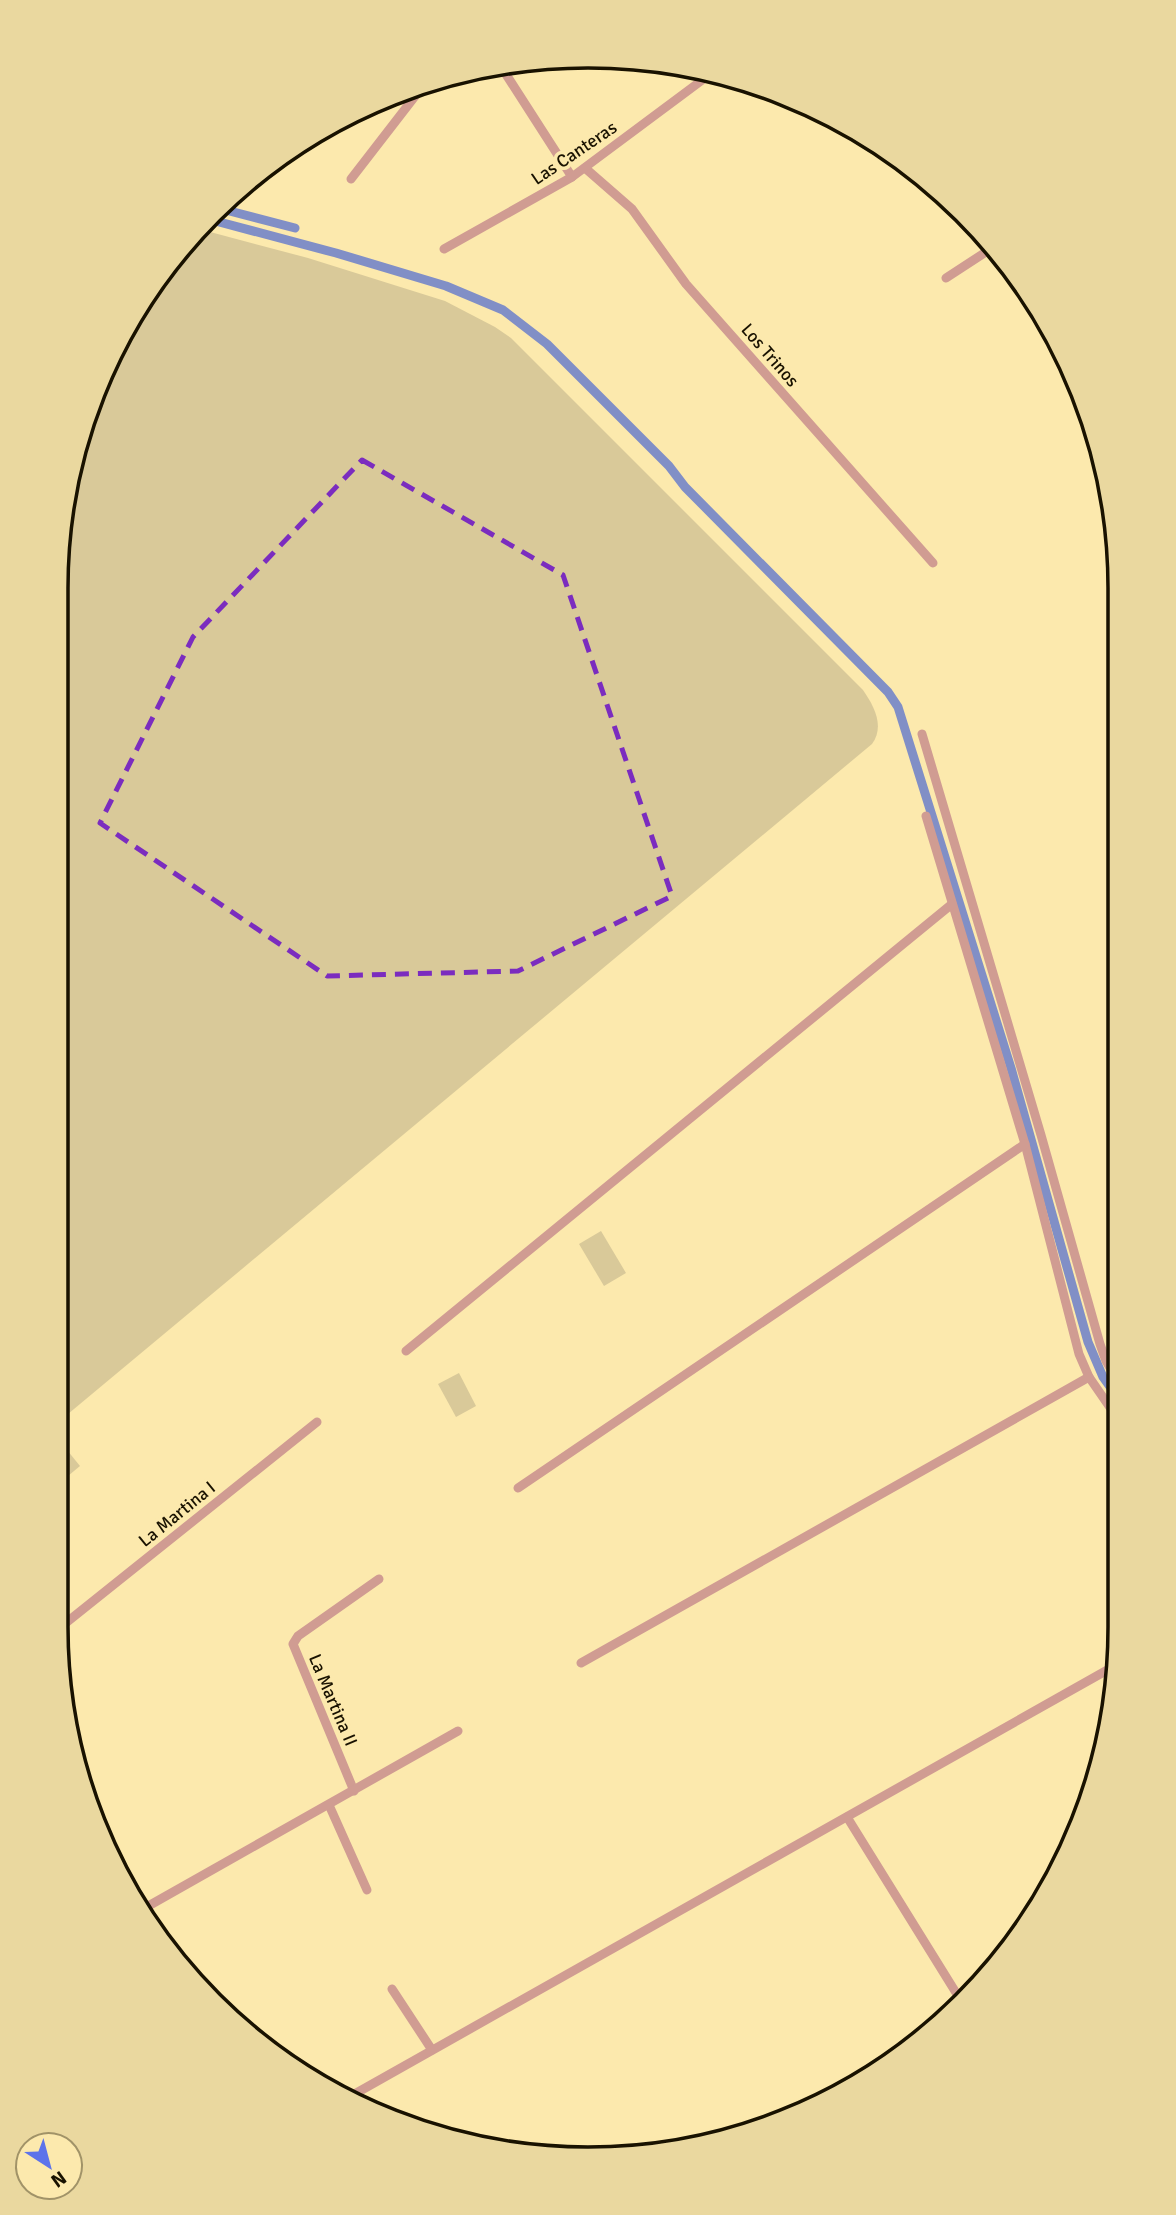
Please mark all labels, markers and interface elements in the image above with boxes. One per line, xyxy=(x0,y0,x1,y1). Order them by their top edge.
street label: Las Canteras xyxy=(527,116,621,190)
street label: Los Trinos xyxy=(736,319,804,391)
street label: La Martina I xyxy=(134,1476,220,1552)
street label: La Martina II xyxy=(304,1651,362,1749)
north arrow xyxy=(14,2131,84,2201)
text: N xyxy=(46,2165,71,2193)

